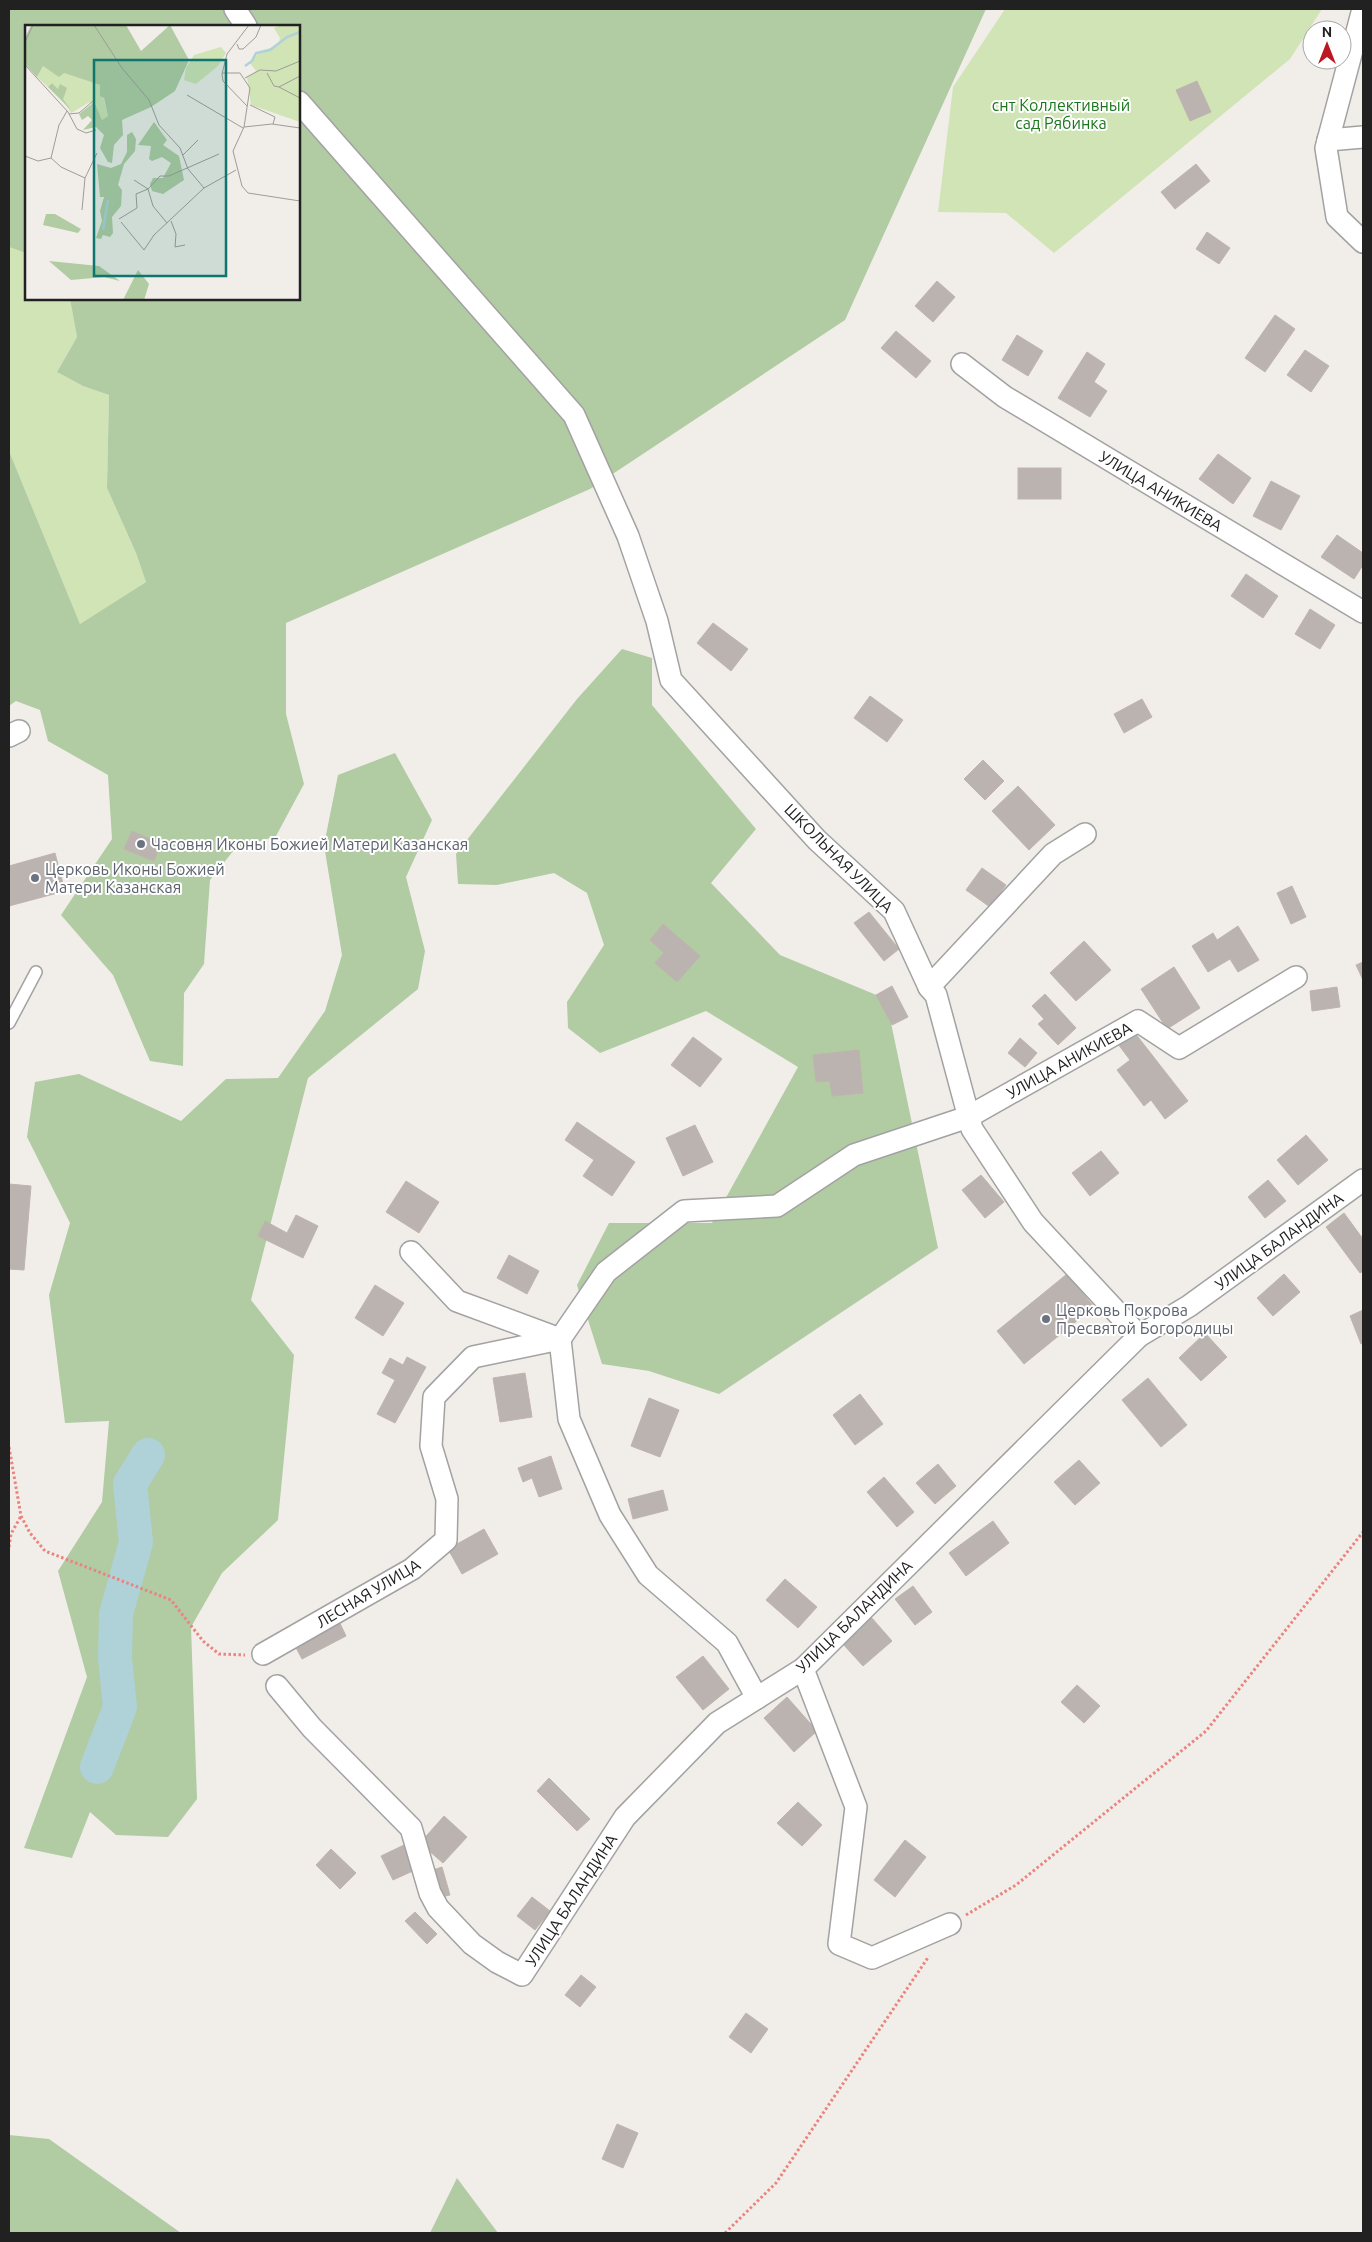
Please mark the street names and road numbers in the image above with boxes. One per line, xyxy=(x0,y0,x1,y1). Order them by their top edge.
street label: УЛИЦА АНИКИЕВА xyxy=(1096,447,1226,535)
street label: ШКОЛЬНАЯ УЛИЦА xyxy=(781,800,897,916)
street label: УЛИЦА АНИКИЕВА xyxy=(1003,1018,1135,1102)
street label: УЛИЦА БАЛАНДИНА xyxy=(1212,1188,1347,1293)
street label: ЛЕСНАЯ УЛИЦА xyxy=(313,1555,424,1631)
street label: УЛИЦА БАЛАНДИНА xyxy=(792,1556,916,1676)
street label: УЛИЦА БАЛАНДИНА xyxy=(522,1830,621,1969)

